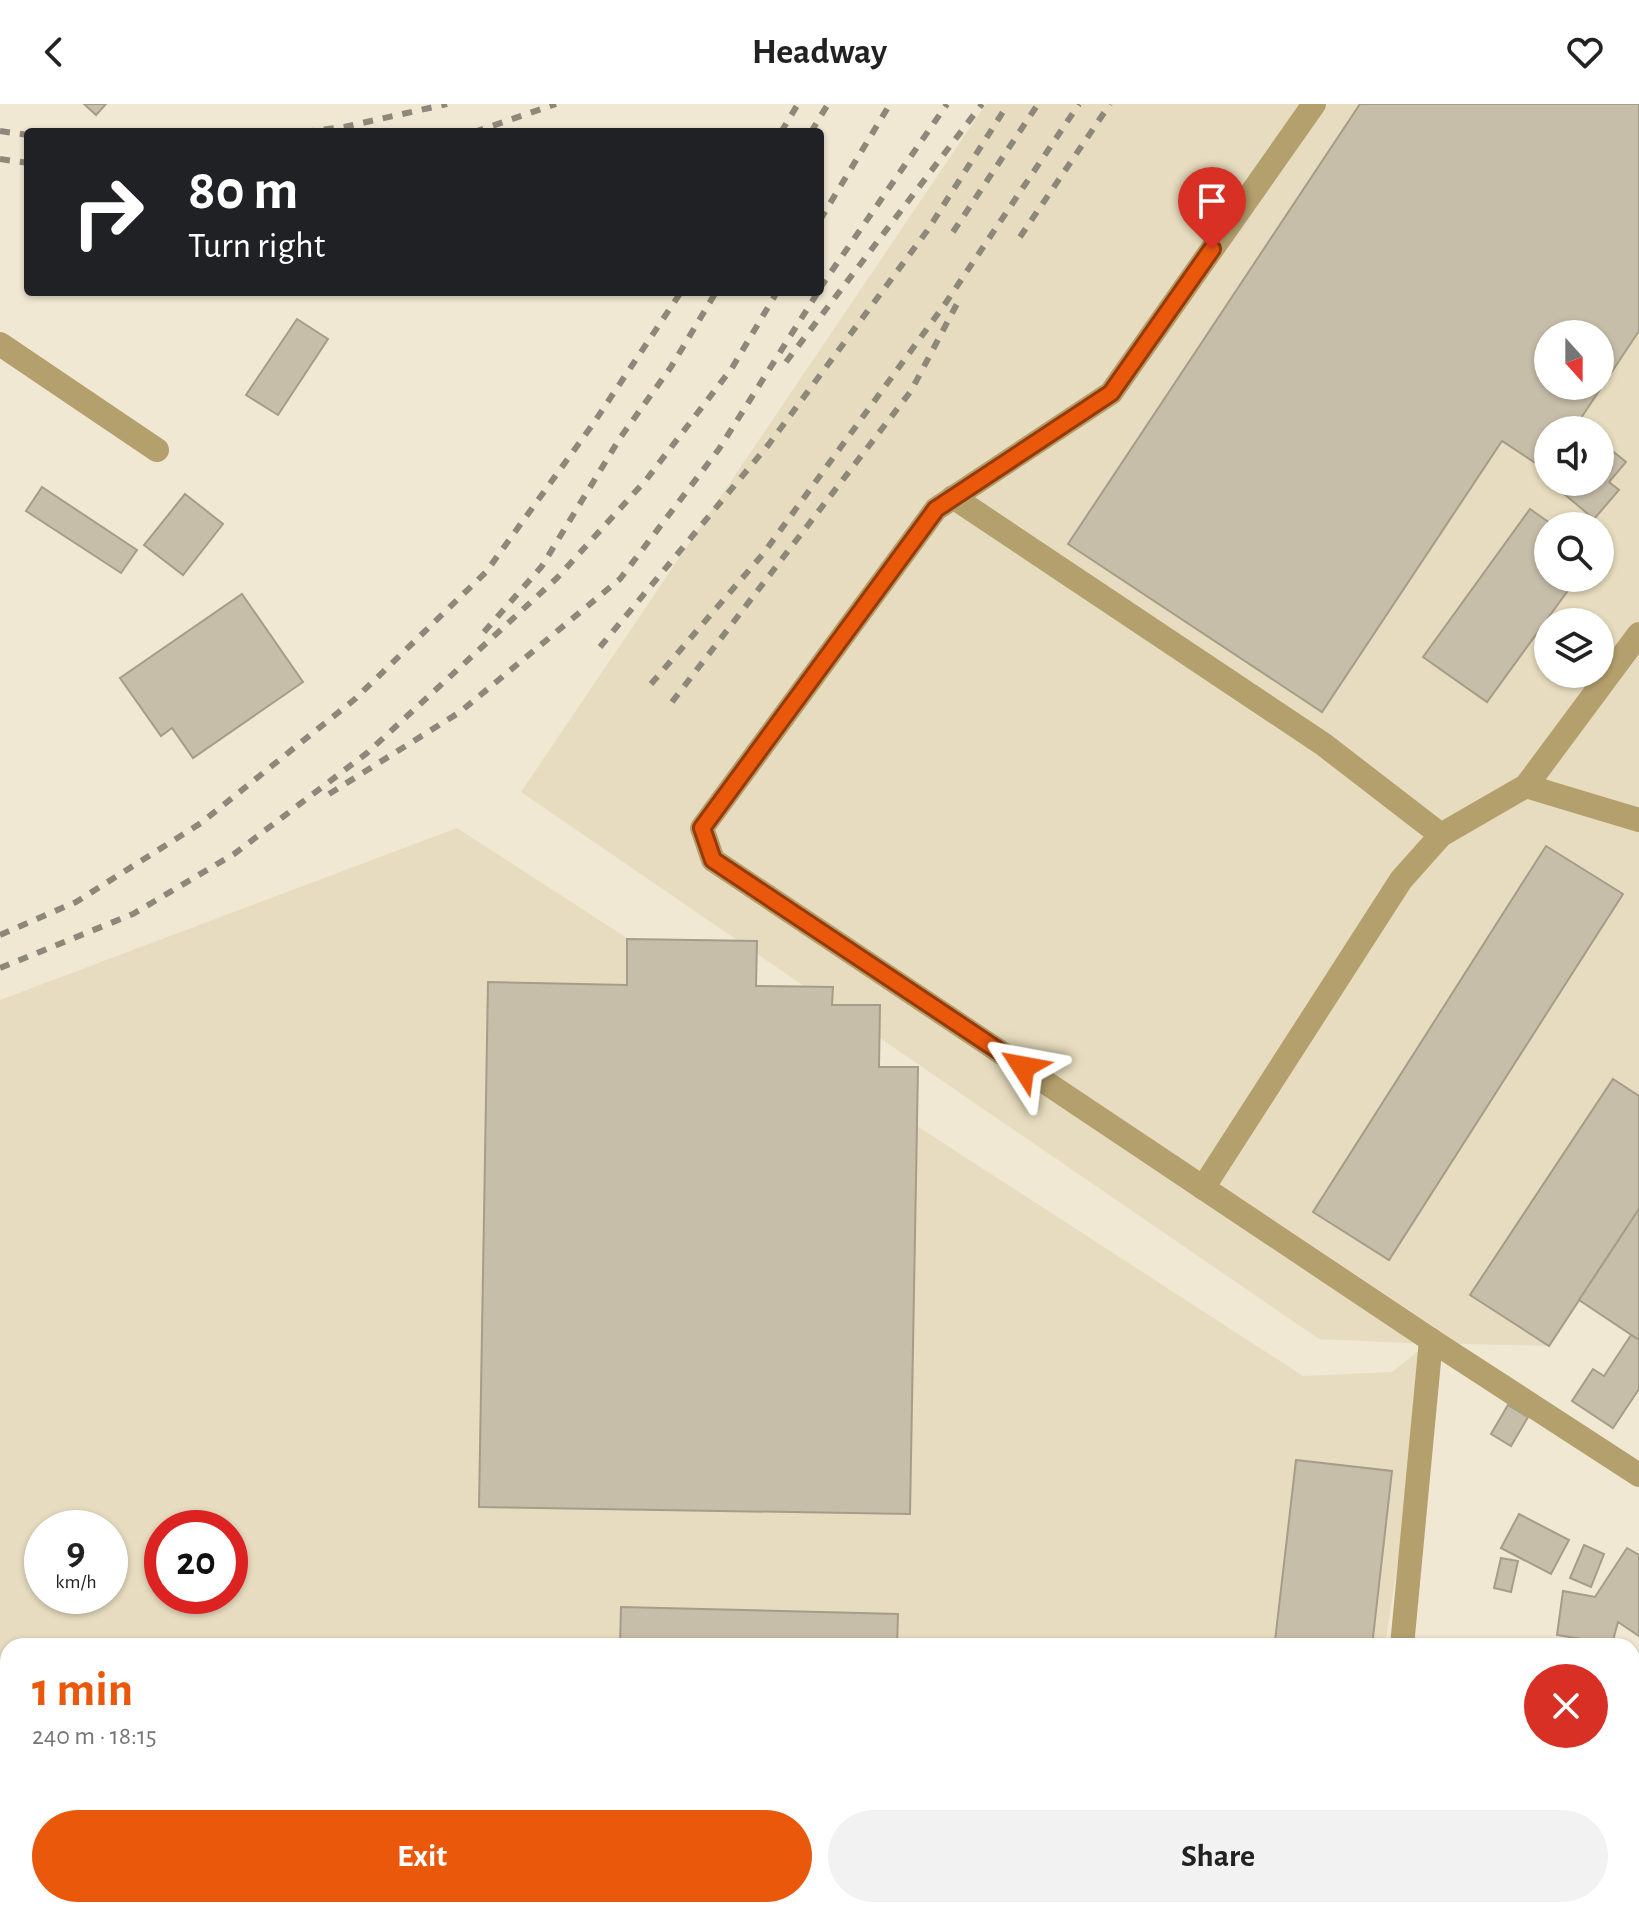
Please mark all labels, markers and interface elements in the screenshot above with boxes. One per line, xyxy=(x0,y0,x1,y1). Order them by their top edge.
icon: back xyxy=(32,30,76,74)
icon: heart xyxy=(1563,30,1607,74)
text: Headway xyxy=(752,34,887,70)
icon: right xyxy=(56,160,160,264)
text: 80 m xyxy=(188,163,298,219)
pin xyxy=(1178,167,1246,249)
icon: arrive xyxy=(1190,179,1234,223)
text: Turn right xyxy=(188,228,325,264)
north arrow xyxy=(1534,320,1614,400)
map controls xyxy=(1534,320,1614,688)
button: sound xyxy=(1534,416,1614,496)
button: search xyxy=(1534,512,1614,592)
button: layers xyxy=(1534,608,1614,688)
position arrow xyxy=(981,1025,1065,1109)
speed limit sign: 20 xyxy=(144,1510,248,1614)
text: 9 xyxy=(66,1532,86,1572)
text: km/h xyxy=(55,1572,97,1592)
button: close xyxy=(1524,1664,1608,1748)
text: 1 min xyxy=(32,1667,133,1715)
text: 240 m · 18:15 xyxy=(32,1723,157,1749)
button: Exit xyxy=(32,1810,812,1902)
button: Share xyxy=(828,1810,1608,1902)

